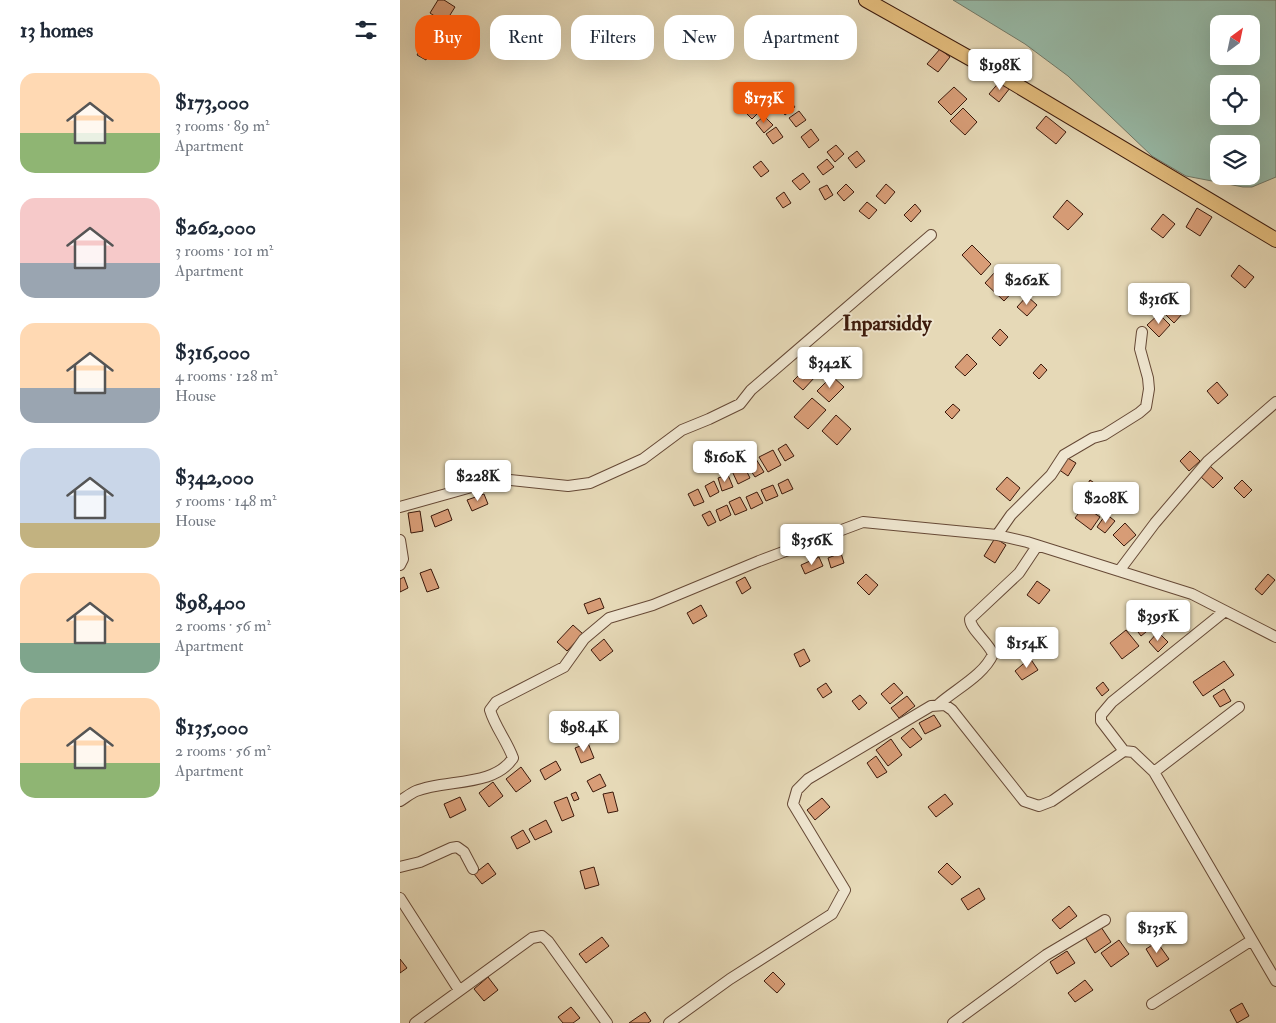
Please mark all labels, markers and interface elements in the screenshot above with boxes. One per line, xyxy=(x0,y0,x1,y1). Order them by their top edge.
chip: Buy xyxy=(415,15,480,60)
chip: Rent xyxy=(490,15,561,60)
chip: Filters xyxy=(571,15,654,60)
chip: New xyxy=(664,15,734,60)
chip: Apartment xyxy=(744,15,857,60)
north arrow xyxy=(1210,15,1260,65)
map controls xyxy=(1210,15,1260,185)
icon: filters xyxy=(352,16,380,44)
text: 13 homes xyxy=(20,17,93,44)
pin: $198K xyxy=(965,48,1035,91)
text: $198K xyxy=(979,55,1021,75)
button: locate xyxy=(1210,75,1260,125)
pin: $173K xyxy=(729,82,799,124)
text: $173K xyxy=(744,88,784,108)
text: $173,000 xyxy=(175,89,249,116)
icon: home xyxy=(60,93,120,153)
text: 3 rooms · 89 m² xyxy=(175,116,270,136)
button: layers xyxy=(1210,135,1260,185)
text: Apartment xyxy=(175,136,243,156)
text: $262,000 xyxy=(175,214,256,241)
icon: home xyxy=(60,218,120,278)
text: 3 rooms · 101 m² xyxy=(175,241,273,261)
text: Apartment xyxy=(175,261,243,281)
pin: $262K xyxy=(992,264,1062,306)
text: $262K xyxy=(1005,270,1049,290)
pin: $316K xyxy=(1124,282,1194,325)
text: $316K xyxy=(1139,289,1179,309)
district label: Inparsiddy xyxy=(843,310,932,337)
text: $316,000 xyxy=(175,339,250,366)
icon: home xyxy=(60,343,120,403)
pin: $342K xyxy=(795,346,865,389)
text: $342K xyxy=(808,353,852,373)
text: 4 rooms · 128 m² xyxy=(175,366,278,386)
text: House xyxy=(175,386,216,406)
pin: $160K xyxy=(690,440,760,483)
text: $160K xyxy=(704,447,746,467)
pin: $228K xyxy=(443,460,513,502)
text: $342,000 xyxy=(175,464,254,491)
text: $228K xyxy=(456,466,500,486)
icon: home xyxy=(60,468,120,528)
pin: $208K xyxy=(1071,482,1141,524)
text: $208K xyxy=(1084,488,1128,508)
text: 5 rooms · 148 m² xyxy=(175,491,277,511)
text: House xyxy=(175,511,216,531)
pin: $356K xyxy=(777,524,847,566)
text: $356K xyxy=(791,530,833,550)
text: $98,400 xyxy=(175,589,246,616)
icon: home xyxy=(60,593,120,653)
pin: $395K xyxy=(1123,600,1193,642)
text: $395K xyxy=(1137,606,1179,626)
text: 2 rooms · 56 m² xyxy=(175,616,271,636)
pin: $154K xyxy=(992,626,1062,669)
text: $154K xyxy=(1006,633,1048,653)
text: Apartment xyxy=(175,636,243,656)
pin: $98.4K xyxy=(543,710,625,753)
text: $135,000 xyxy=(175,714,249,741)
text: $98.4K xyxy=(560,717,608,737)
icon: home xyxy=(60,718,120,778)
text: 2 rooms · 56 m² xyxy=(175,741,271,761)
text: Apartment xyxy=(175,761,243,781)
pin: $135K xyxy=(1122,912,1192,954)
text: $135K xyxy=(1137,918,1177,938)

